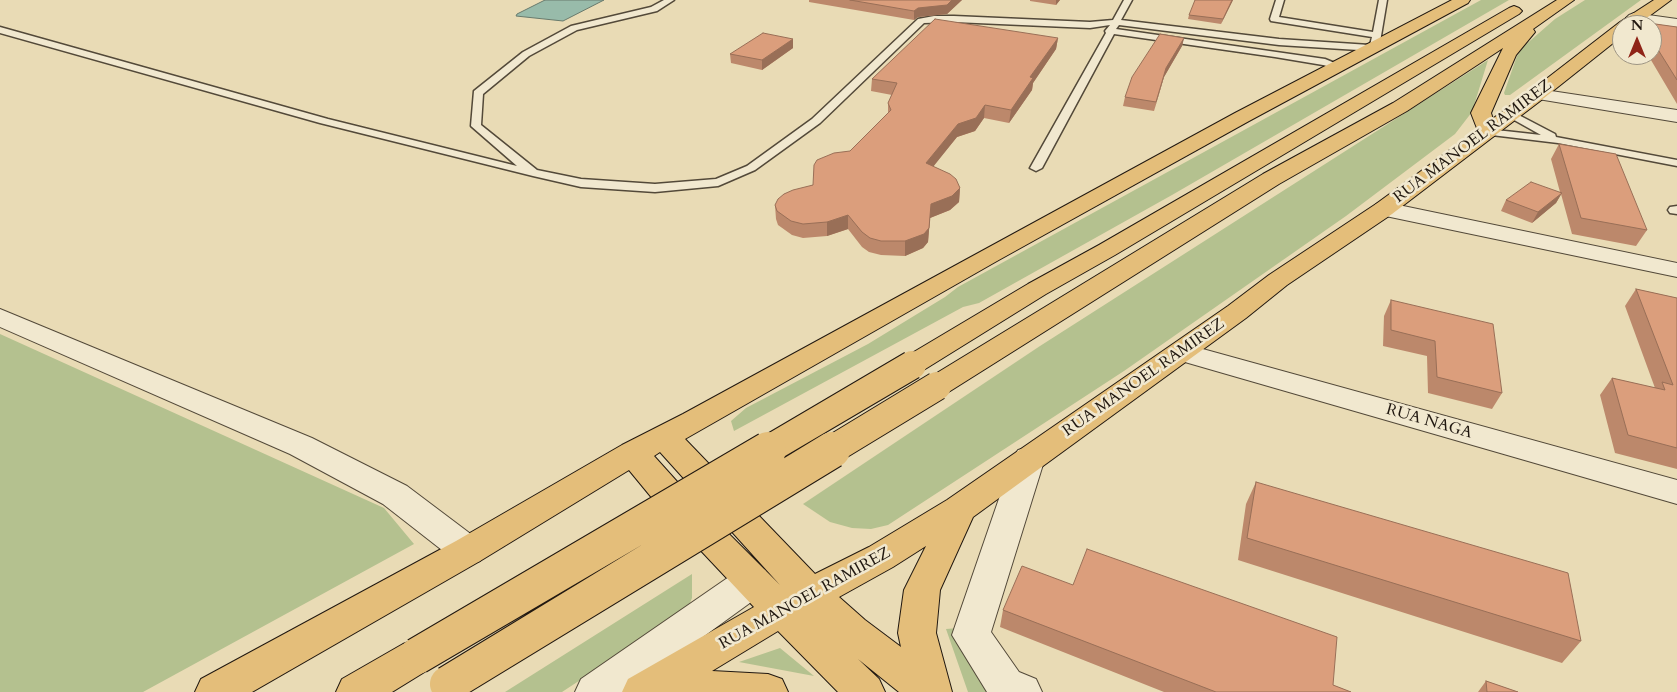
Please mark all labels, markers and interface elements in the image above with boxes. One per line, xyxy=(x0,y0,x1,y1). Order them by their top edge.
north arrow xyxy=(1612,15,1662,65)
text: N xyxy=(1631,16,1643,35)
street label: RUA MANOEL RAMIREZ xyxy=(1390,76,1556,208)
street label: RUA MANOEL RAMIREZ xyxy=(1059,315,1229,441)
street label: RUA NAGA xyxy=(1384,401,1474,443)
street label: RUA MANOEL RAMIREZ xyxy=(716,544,894,654)

